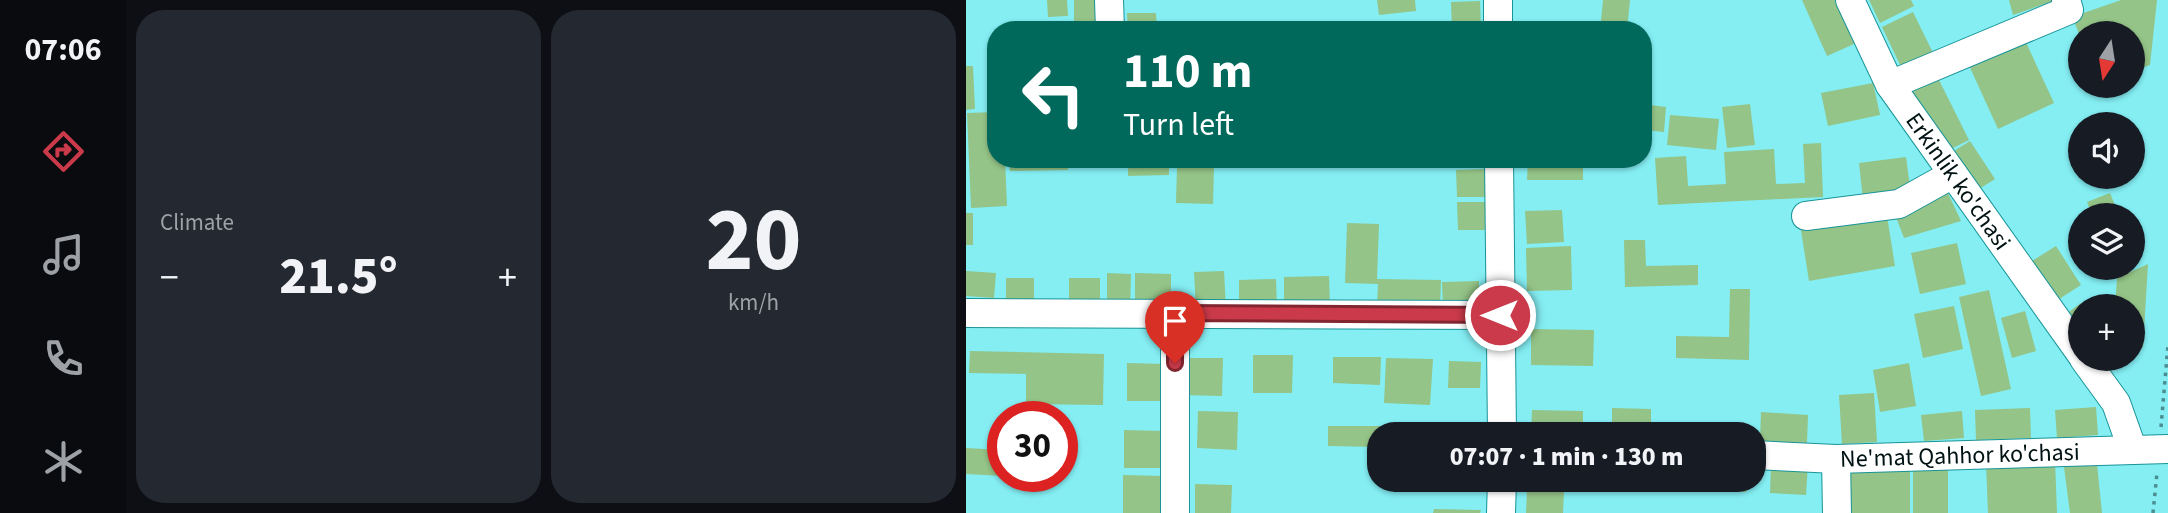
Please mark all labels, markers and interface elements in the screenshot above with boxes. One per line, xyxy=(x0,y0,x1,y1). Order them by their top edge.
north arrow xyxy=(2068,21,2146,98)
map controls xyxy=(2068,21,2145,371)
text: 07:06 xyxy=(24,27,102,73)
text: 110 m xyxy=(1123,37,1252,107)
icon: left xyxy=(1008,49,1099,140)
text: Turn left xyxy=(1123,102,1234,148)
street label: Erkinlik ko'chasi xyxy=(1897,105,2019,258)
button: sound xyxy=(2068,112,2145,189)
icon: directions xyxy=(39,127,88,176)
text: 20 xyxy=(705,176,802,305)
button: layers xyxy=(2068,203,2145,280)
text: Climate xyxy=(160,206,234,239)
icon: music xyxy=(39,230,88,279)
text: 21.5° xyxy=(279,240,398,314)
text: − xyxy=(160,251,179,305)
text: + xyxy=(498,251,517,305)
position arrow xyxy=(1463,278,1537,352)
text: km/h xyxy=(728,286,779,319)
pin xyxy=(1145,291,1205,363)
button: + xyxy=(2068,294,2145,371)
icon: arrive xyxy=(1156,302,1194,340)
icon: phone xyxy=(39,334,88,383)
speed limit sign: 30 xyxy=(987,401,1078,492)
street label: Ne'mat Qahhor ko'chasi xyxy=(1840,435,2080,477)
icon: climate xyxy=(39,437,88,486)
text: 07:07 · 1 min · 130 m xyxy=(1450,438,1683,475)

